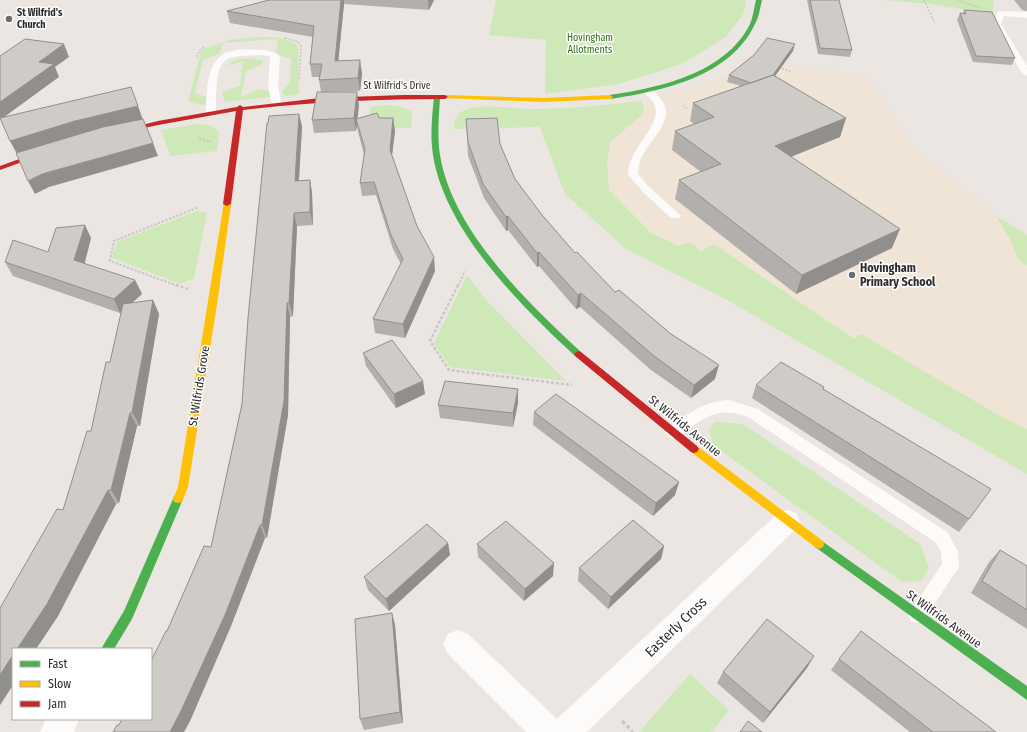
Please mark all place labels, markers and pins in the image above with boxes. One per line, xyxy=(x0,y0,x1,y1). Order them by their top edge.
place label: St Wilfrid's Church xyxy=(17,7,63,31)
marker: St Wilfrid's Church xyxy=(4,14,14,24)
place label: Hovingham Primary School xyxy=(860,261,936,289)
marker: Hovingham Primary School xyxy=(847,270,857,280)

